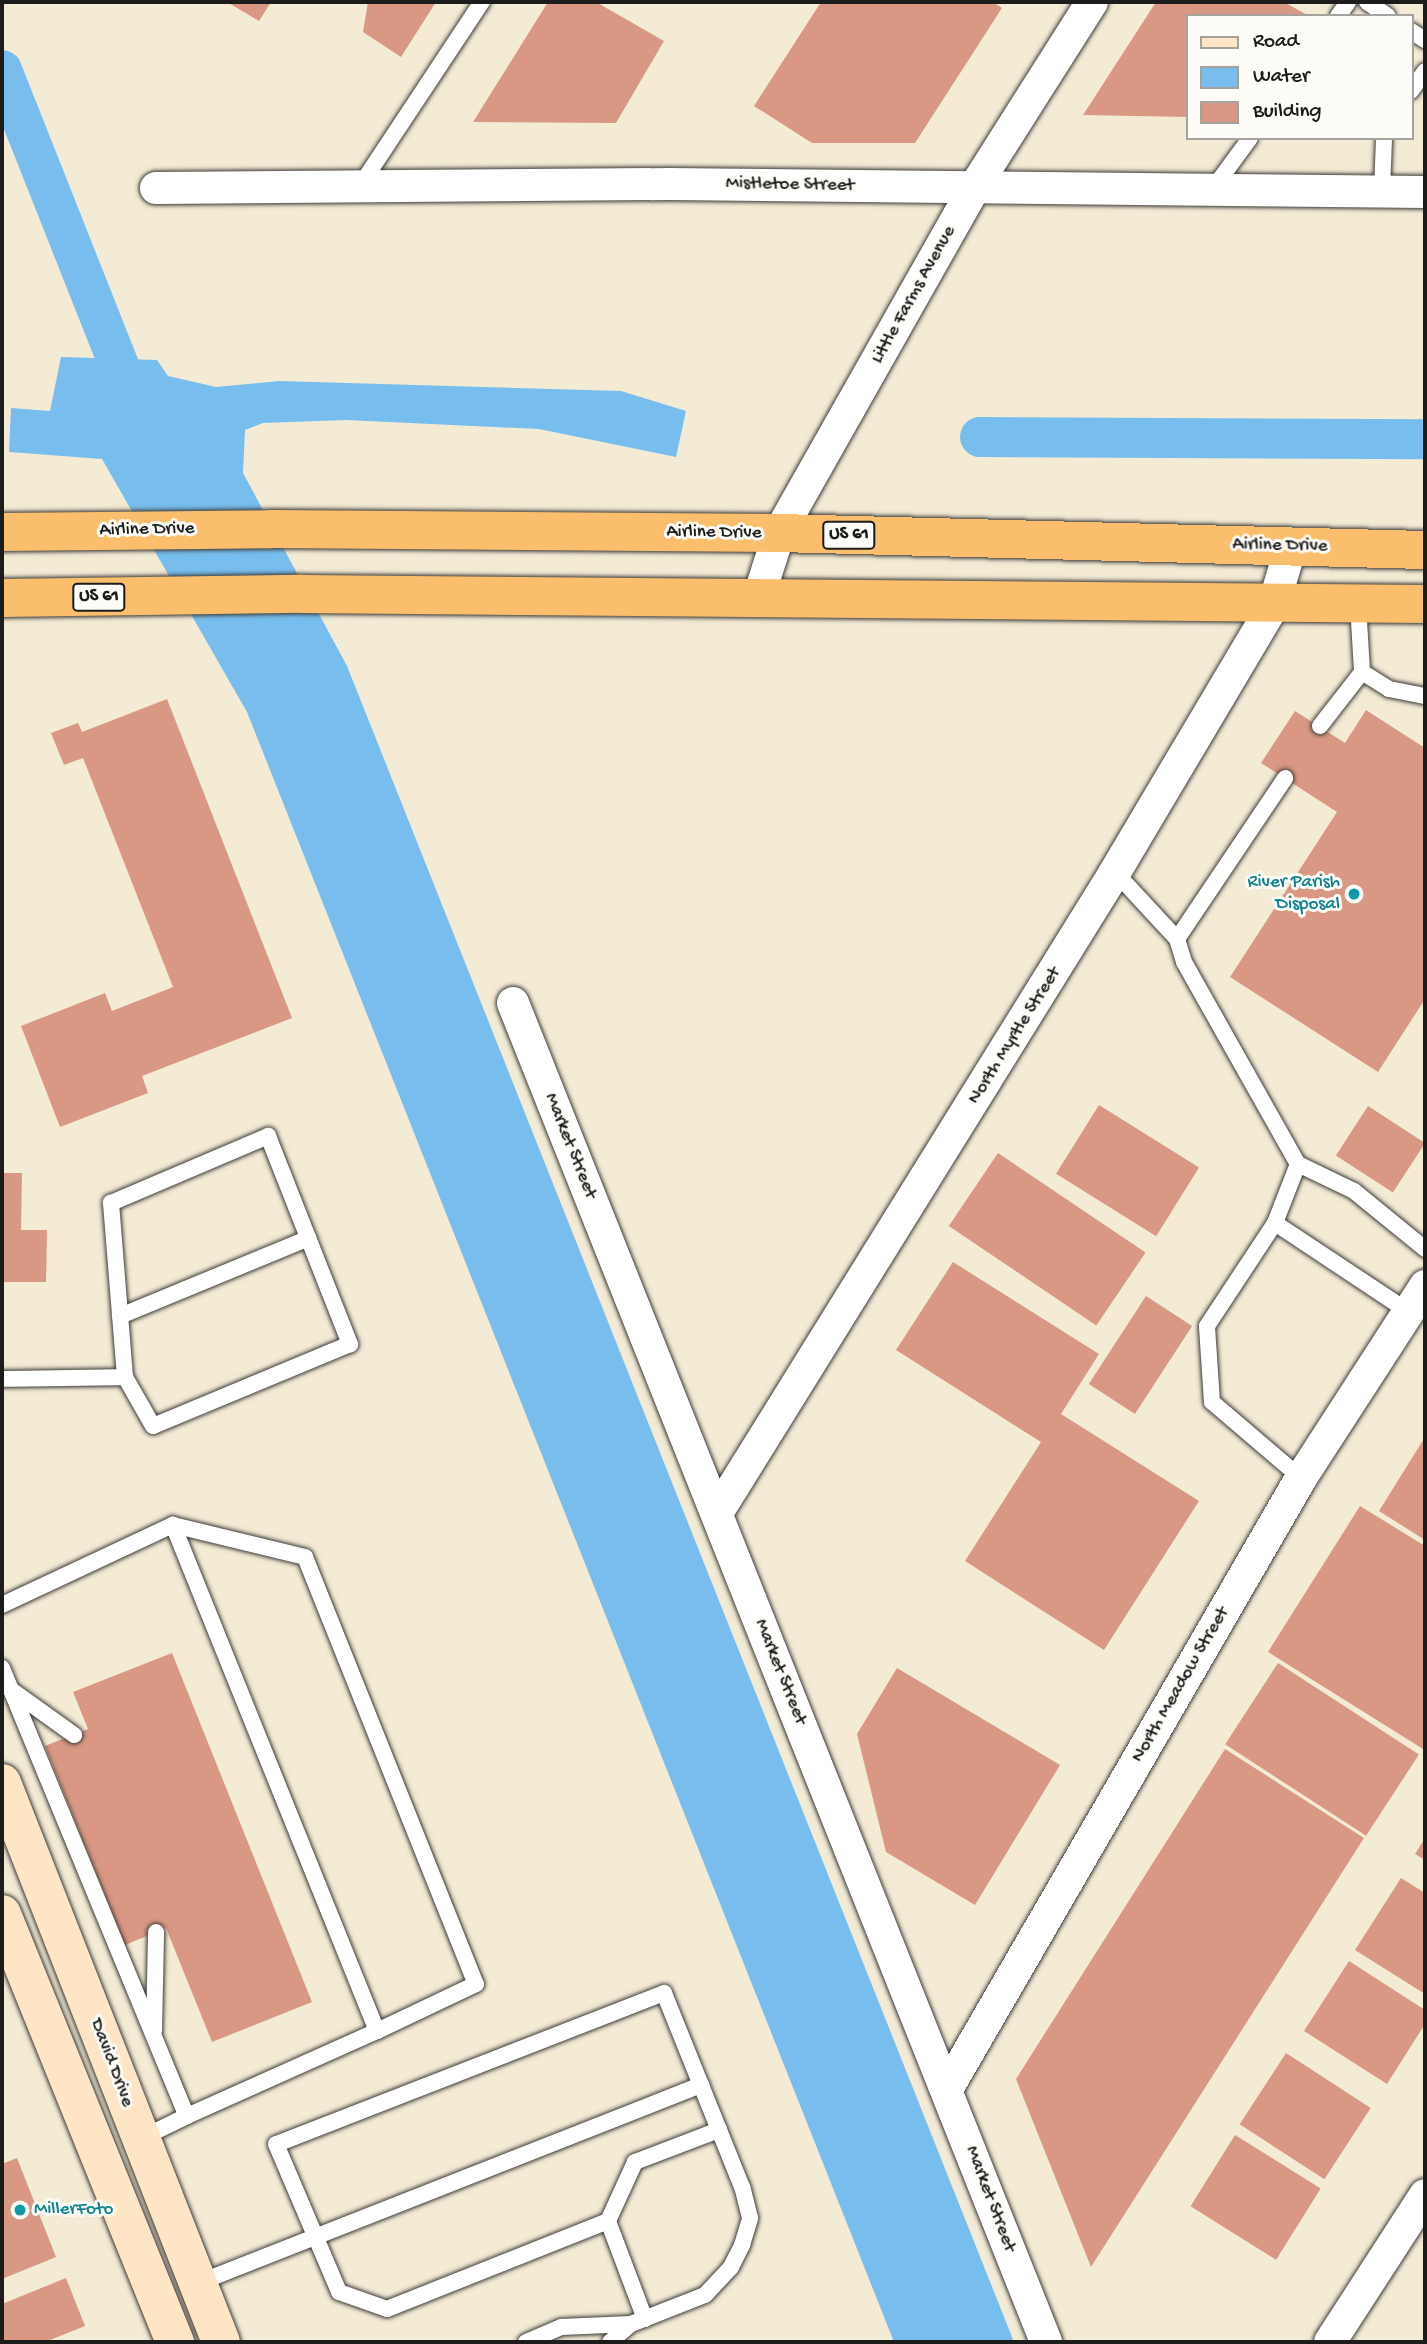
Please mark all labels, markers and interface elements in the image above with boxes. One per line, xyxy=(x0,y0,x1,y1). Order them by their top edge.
legend xyxy=(1186,14,1413,140)
text: Road xyxy=(1253,30,1299,55)
text: Water xyxy=(1253,65,1309,90)
text: Building xyxy=(1253,100,1322,125)
street label: Mistletoe Street xyxy=(725,172,855,198)
street label: Little Farms Avenue xyxy=(867,222,961,368)
street label: Airline Drive xyxy=(99,518,195,542)
road number: US 61 xyxy=(821,520,877,550)
street label: Airline Drive xyxy=(666,521,762,545)
street label: Airline Drive xyxy=(1232,534,1328,558)
road number: US 61 xyxy=(71,582,127,612)
place label: River Parish Disposal xyxy=(1247,872,1340,916)
marker: River Parish Disposal xyxy=(1346,886,1362,902)
street label: North Myrtle Street xyxy=(964,963,1066,1109)
street label: Market Street xyxy=(539,1090,601,1202)
street label: North Meadow Street xyxy=(1127,1603,1235,1767)
street label: Market Street xyxy=(749,1616,811,1728)
street label: David Drive xyxy=(84,2016,138,2110)
street label: Market Street xyxy=(959,2143,1021,2255)
place label: MillerFoto xyxy=(34,2199,113,2221)
marker: MillerFoto xyxy=(12,2202,28,2218)

